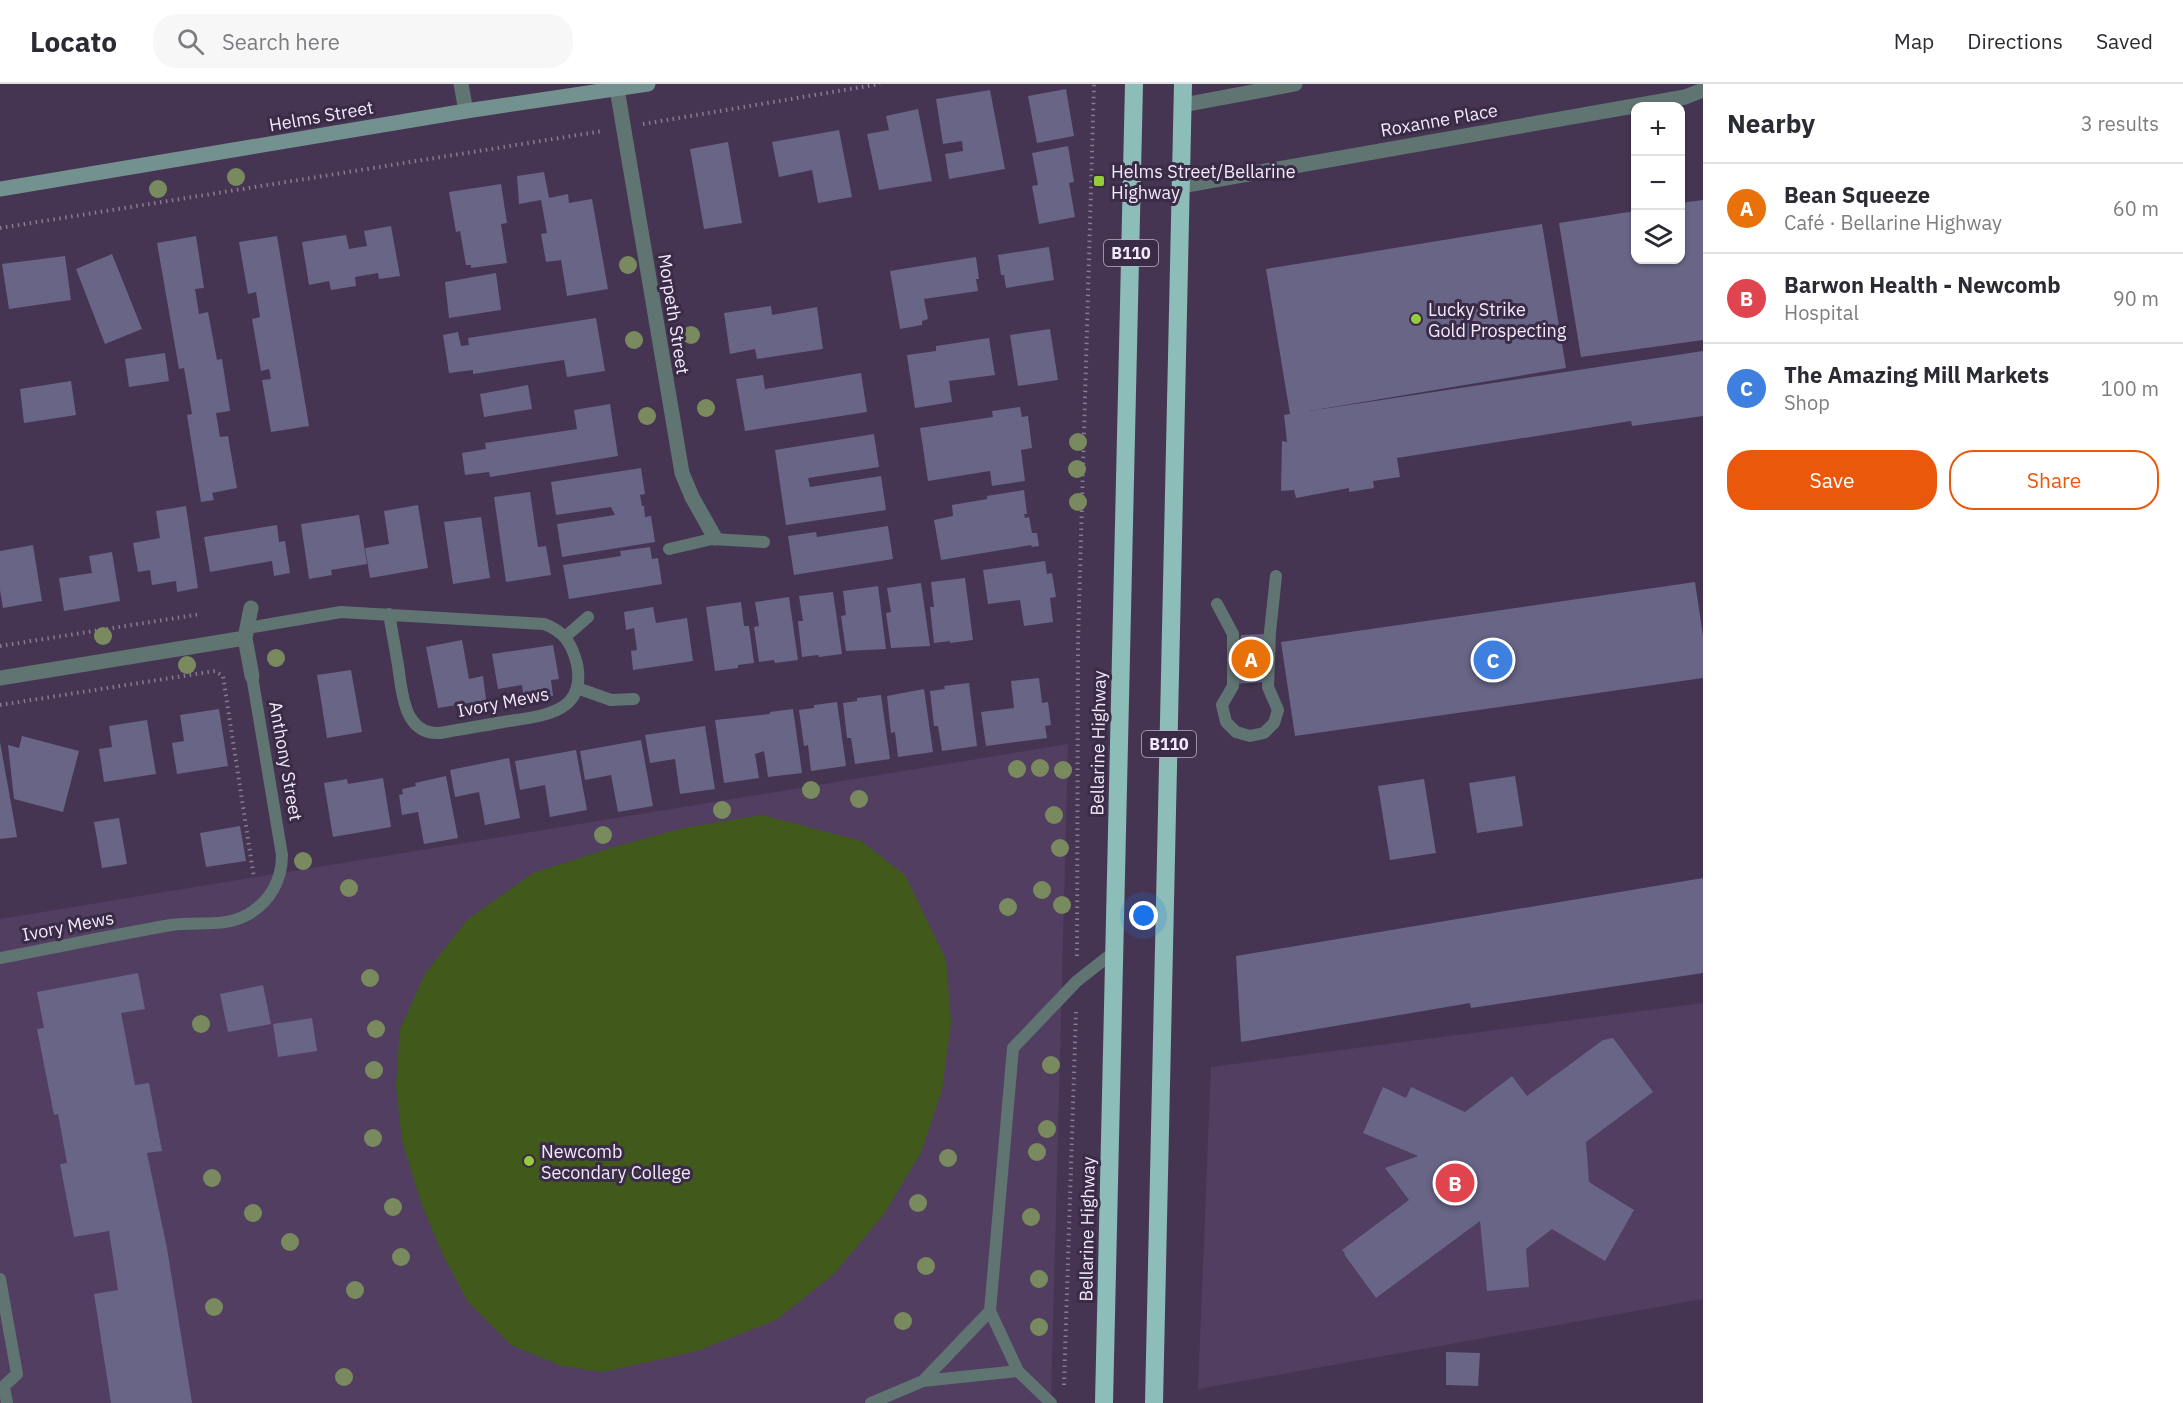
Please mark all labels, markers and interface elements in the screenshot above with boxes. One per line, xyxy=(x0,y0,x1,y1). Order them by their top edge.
search box xyxy=(153,14,573,68)
text: Locato xyxy=(30,23,117,60)
icon: search xyxy=(174,25,207,58)
text: Search here xyxy=(222,27,340,56)
text: Map xyxy=(1894,27,1934,55)
text: Directions xyxy=(1967,27,2063,55)
text: Saved xyxy=(2096,27,2153,55)
street label: Helms Street xyxy=(267,96,375,136)
street label: Roxanne Place xyxy=(1379,98,1500,142)
map controls xyxy=(1631,102,1685,264)
button: + xyxy=(1631,102,1685,156)
text: Nearby xyxy=(1727,106,1815,140)
text: 3 results xyxy=(2081,110,2159,137)
button: − xyxy=(1631,156,1685,210)
place label: Helms Street/Bellarine Highway xyxy=(1111,160,1296,204)
marker: Helms Street/Bellarine Highway xyxy=(1092,174,1106,188)
text: Bean Squeeze xyxy=(1784,180,1930,209)
text: A xyxy=(1740,195,1753,222)
text: 60 m xyxy=(2113,195,2159,222)
text: Café · Bellarine Highway xyxy=(1784,209,2002,236)
button: layers xyxy=(1631,210,1685,264)
road number: B110 xyxy=(1104,240,1158,266)
street label: Morpeth Street xyxy=(653,252,695,376)
text: Barwon Health - Newcomb xyxy=(1784,270,2061,299)
text: B xyxy=(1740,285,1753,312)
text: 90 m xyxy=(2113,285,2159,312)
place label: Lucky Strike Gold Prospecting xyxy=(1428,298,1567,342)
text: Hospital xyxy=(1784,299,1859,326)
marker: Lucky Strike Gold Prospecting xyxy=(1409,312,1423,326)
text: The Amazing Mill Markets xyxy=(1784,360,2049,389)
text: C xyxy=(1740,375,1753,402)
text: 100 m xyxy=(2101,375,2159,402)
text: Shop xyxy=(1784,389,1830,416)
button: Save xyxy=(1727,450,1937,510)
button: Share xyxy=(1949,450,2159,510)
pin: A xyxy=(1232,636,1270,682)
pin: C xyxy=(1474,638,1512,682)
street label: Bellarine Highway xyxy=(1085,670,1111,816)
street label: Ivory Mews xyxy=(455,682,551,722)
street label: Anthony Street xyxy=(264,699,308,823)
road number: B110 xyxy=(1142,731,1196,757)
your location xyxy=(1129,901,1158,930)
street label: Ivory Mews xyxy=(20,906,116,946)
place label: Newcomb Secondary College xyxy=(541,1140,691,1184)
marker: Newcomb Secondary College xyxy=(522,1154,536,1168)
street label: Bellarine Highway xyxy=(1074,1156,1100,1302)
pin: B xyxy=(1436,1160,1474,1206)

